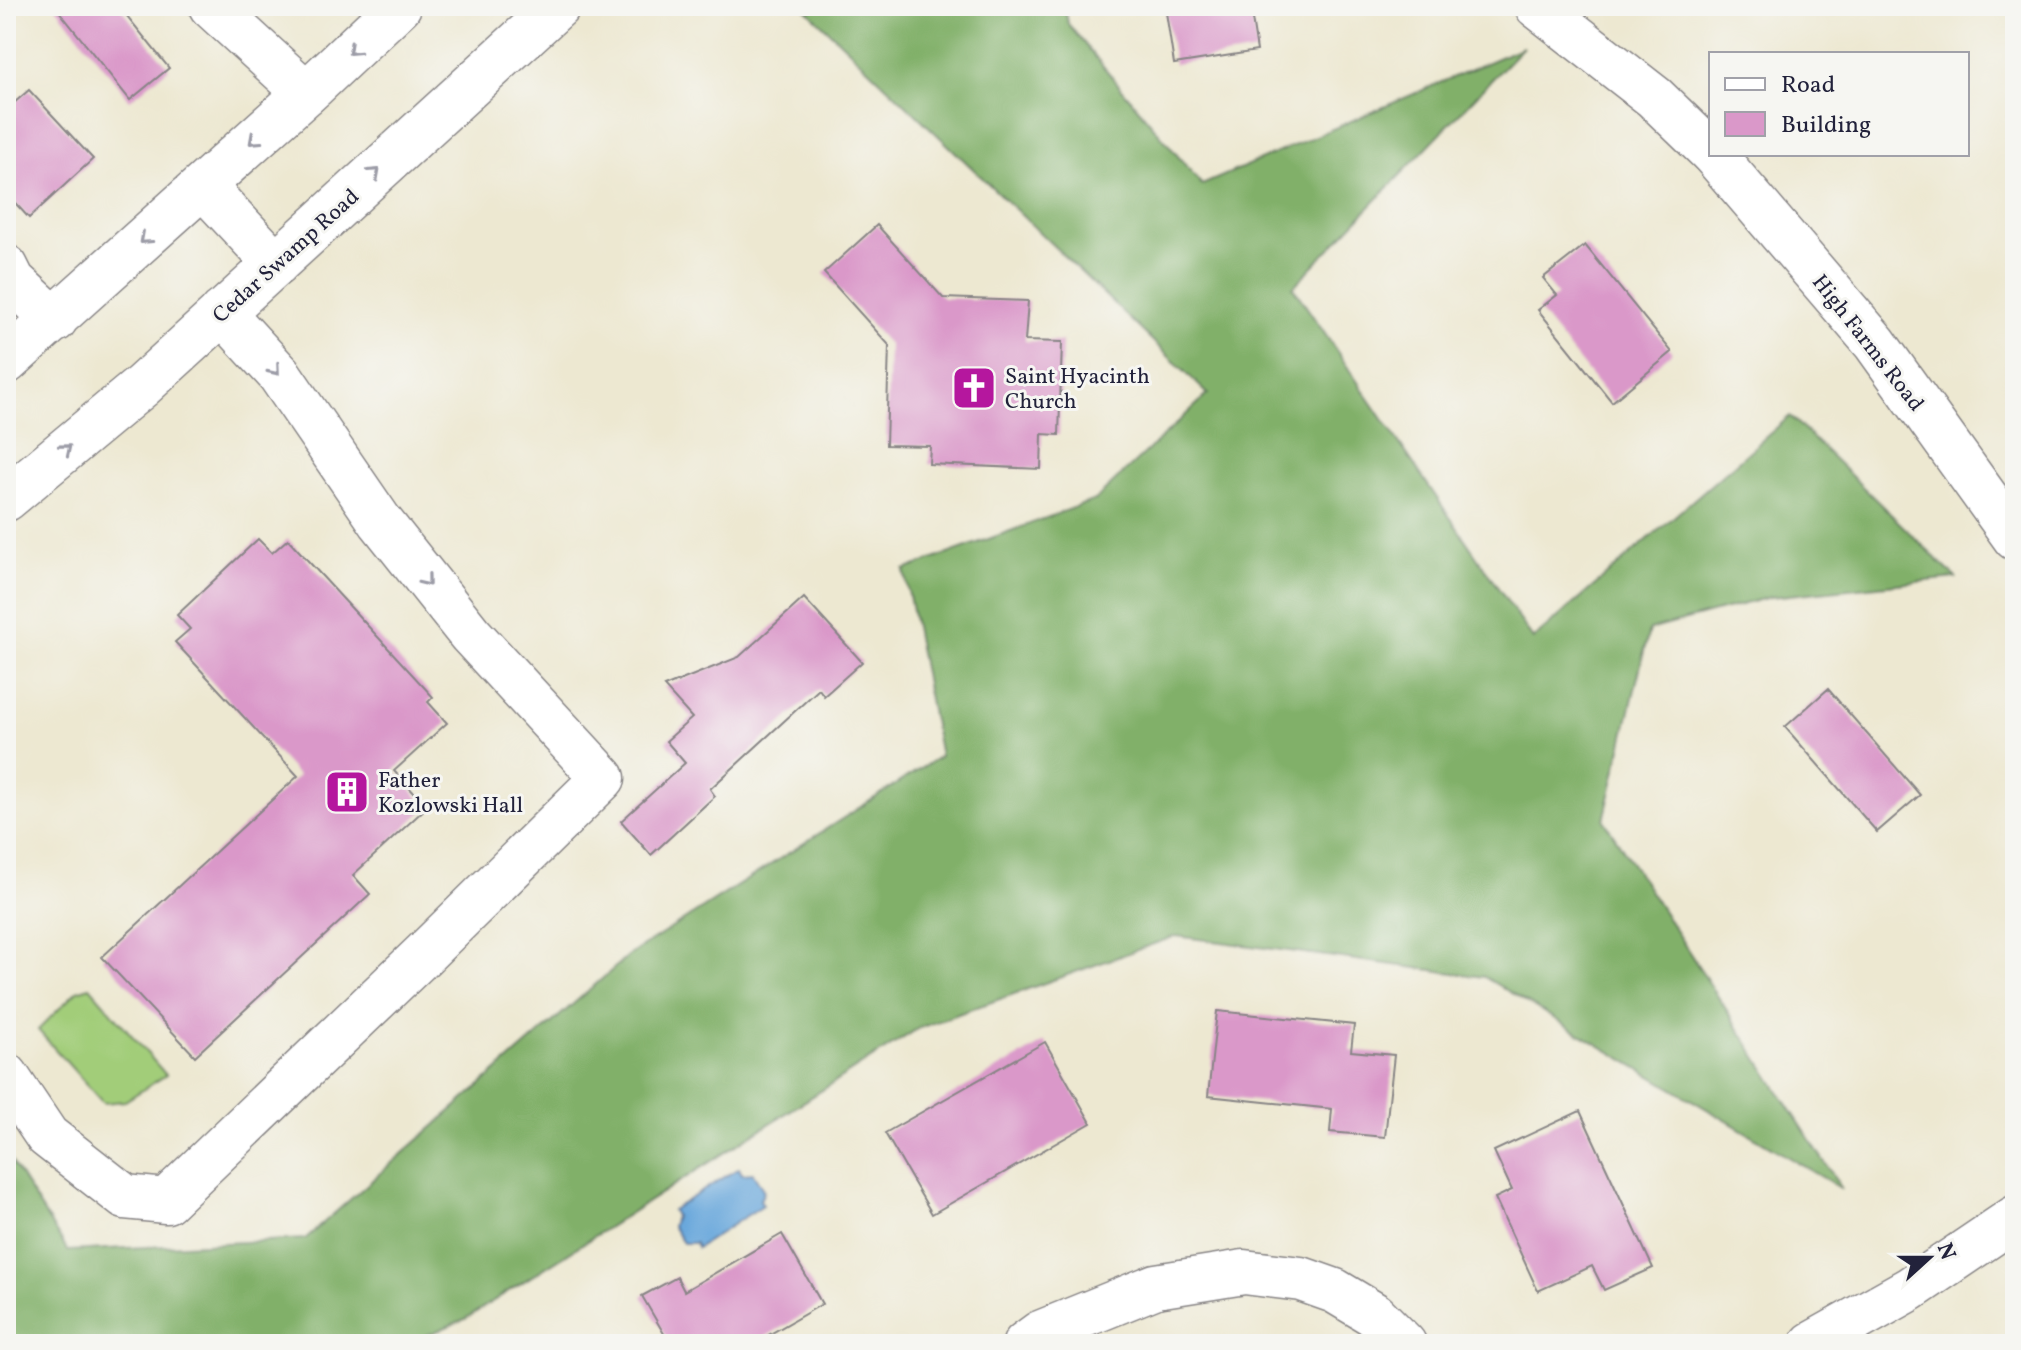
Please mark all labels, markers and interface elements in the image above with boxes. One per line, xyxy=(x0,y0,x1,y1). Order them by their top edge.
one-way arrow xyxy=(347,40,362,54)
legend xyxy=(1709,52,1969,156)
text: Road xyxy=(1781,69,1835,103)
text: Building xyxy=(1781,109,1871,143)
one-way arrow xyxy=(249,130,264,144)
one-way arrow xyxy=(366,168,380,183)
street label: Cedar Swamp Road xyxy=(206,182,367,331)
one-way arrow xyxy=(139,229,154,243)
street label: High Farms Road xyxy=(1804,268,1930,419)
one-way arrow xyxy=(265,361,280,375)
place label: Saint Hyacinth Church xyxy=(1005,362,1150,418)
church icon: Saint Hyacinth Church xyxy=(950,364,998,412)
one-way arrow xyxy=(57,444,71,459)
one-way arrow xyxy=(417,572,431,587)
place label: Father Kozlowski Hall xyxy=(378,766,523,822)
building icon: Father Kozlowski Hall xyxy=(323,768,371,816)
north arrow xyxy=(1889,1218,1969,1298)
text: N xyxy=(1928,1239,1963,1265)

